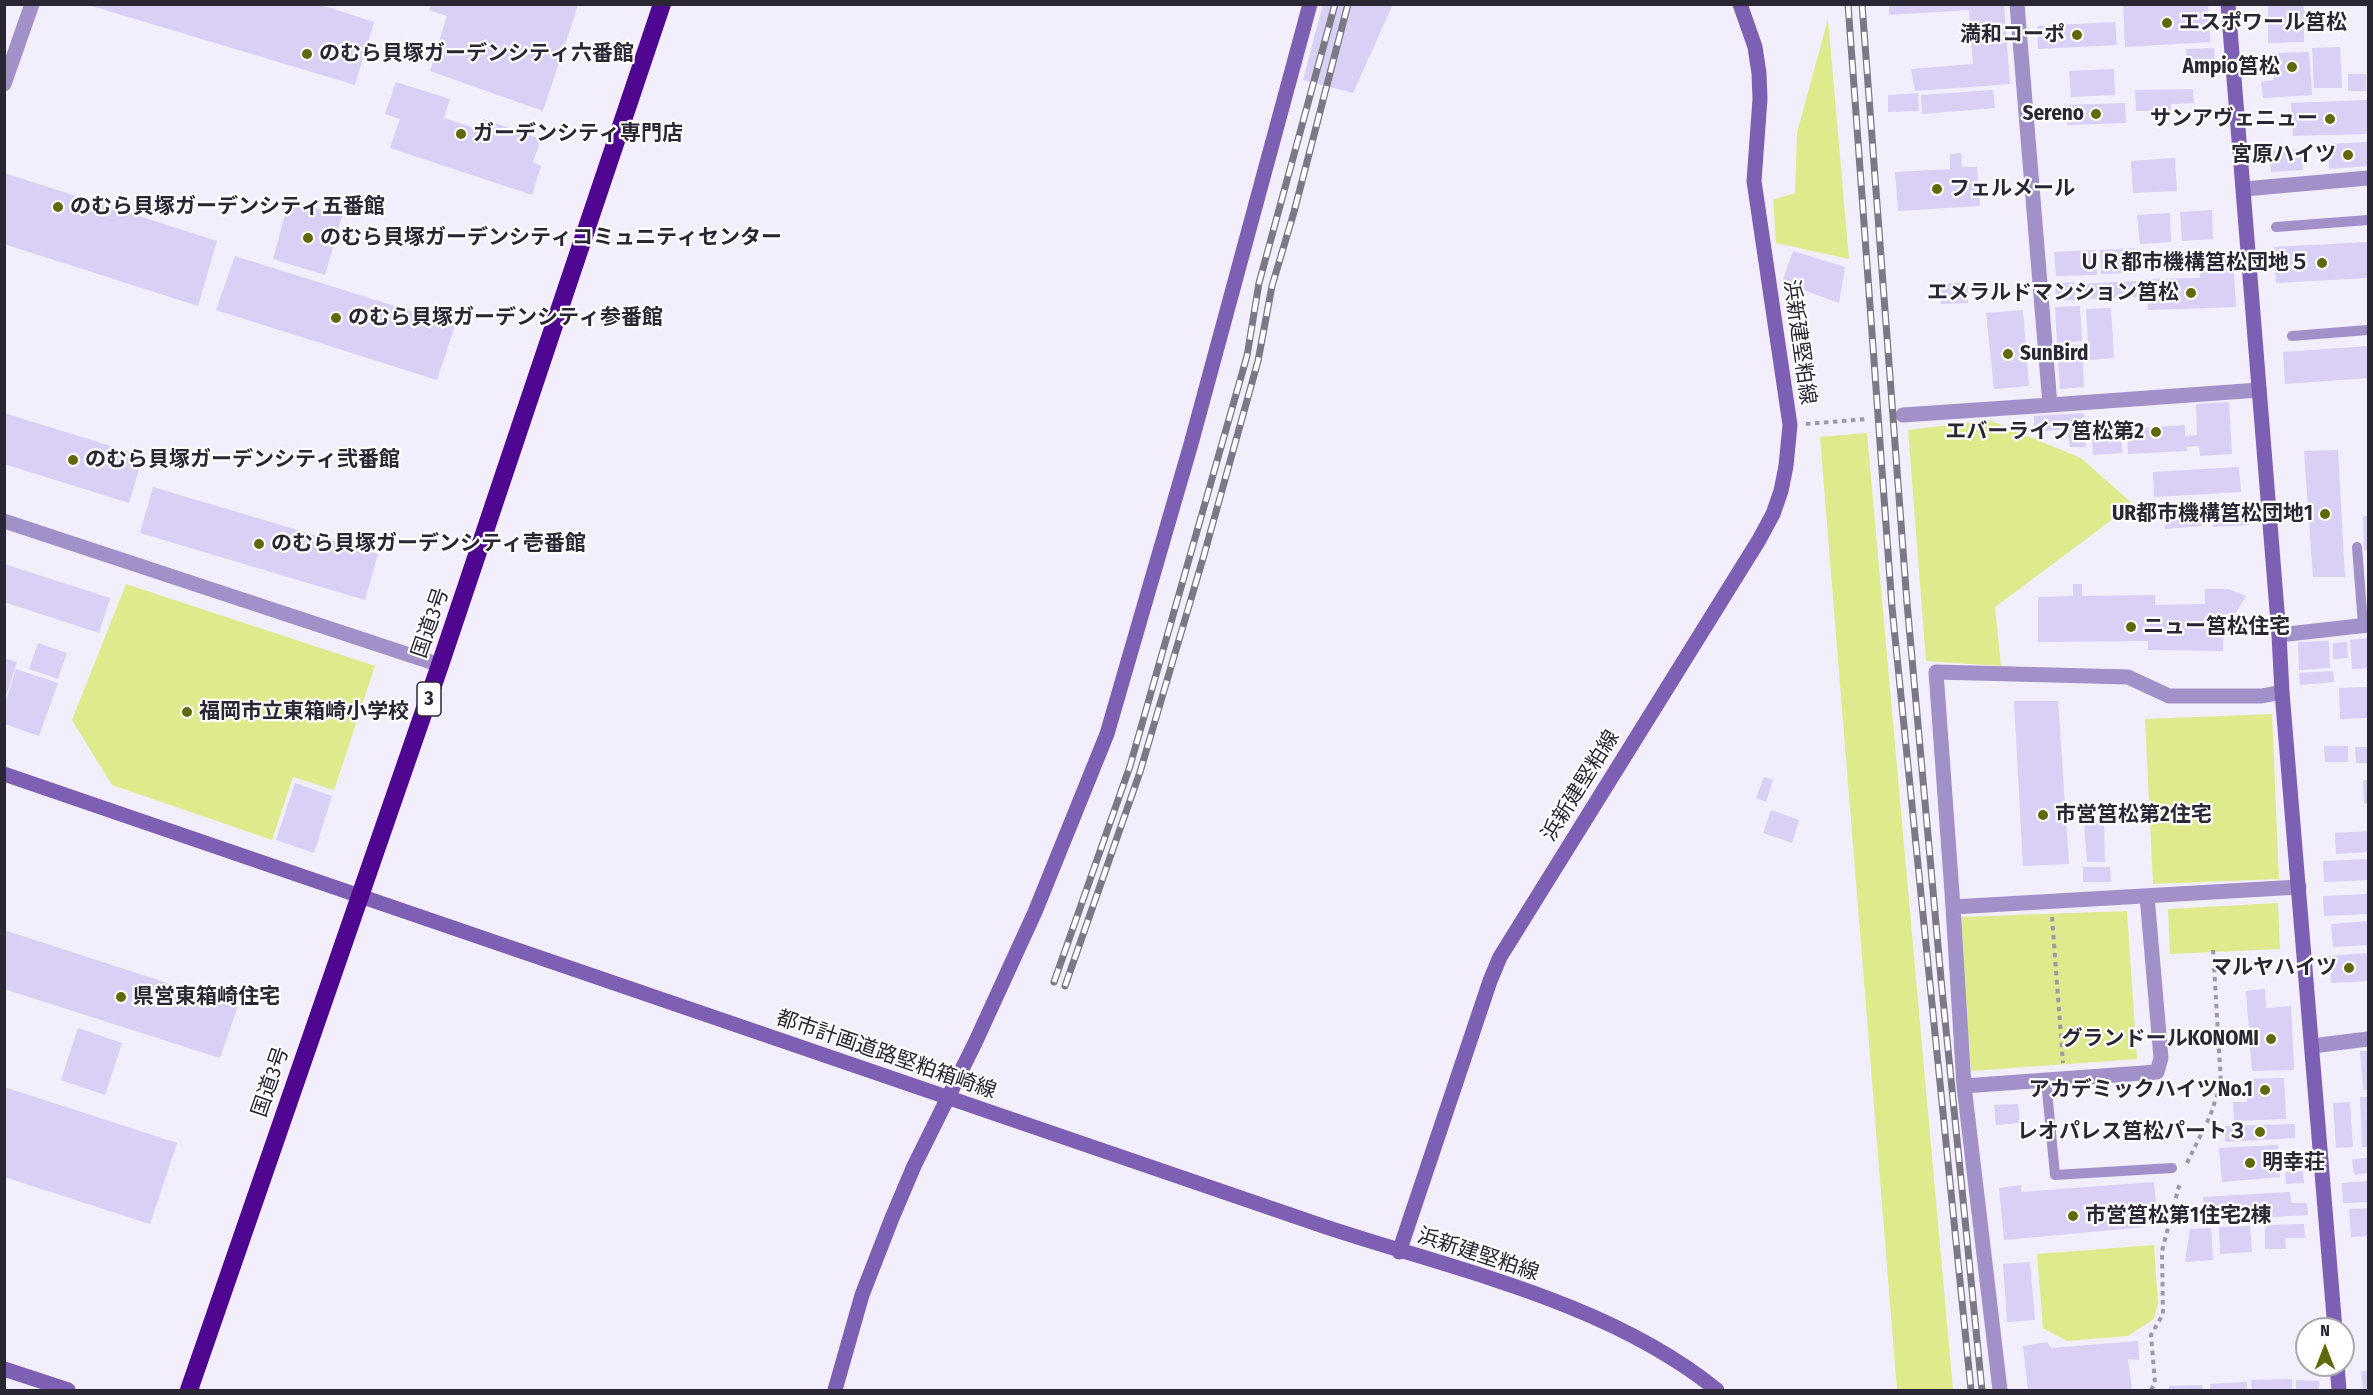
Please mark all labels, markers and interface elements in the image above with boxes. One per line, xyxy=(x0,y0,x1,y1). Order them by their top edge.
place label: エスポワール筥松 xyxy=(2179,10,2347,36)
marker: エスポワール筥松 xyxy=(2160,16,2174,30)
place label: 満和コーポ xyxy=(1960,22,2065,48)
marker: 満和コーポ xyxy=(2070,28,2084,42)
place label: のむら貝塚ガーデンシティ六番館 xyxy=(319,41,634,67)
marker: のむら貝塚ガーデンシティ六番館 xyxy=(300,47,314,61)
place label: Ampio筥松 xyxy=(2183,54,2280,80)
marker: Ampio筥松 xyxy=(2285,60,2299,74)
place label: Sereno xyxy=(2022,101,2084,127)
place label: サンアヴェニュー xyxy=(2150,106,2318,132)
marker: Sereno xyxy=(2089,107,2103,121)
marker: サンアヴェニュー xyxy=(2323,112,2337,126)
place label: ガーデンシティ専門店 xyxy=(473,121,683,147)
marker: ガーデンシティ専門店 xyxy=(454,127,468,141)
place label: 宮原ハイツ xyxy=(2231,142,2336,168)
marker: 宮原ハイツ xyxy=(2341,148,2355,162)
place label: フェルメール xyxy=(1949,176,2075,202)
marker: フェルメール xyxy=(1930,182,1944,196)
place label: のむら貝塚ガーデンシティ五番館 xyxy=(70,194,385,220)
marker: のむら貝塚ガーデンシティ五番館 xyxy=(51,200,65,214)
place label: のむら貝塚ガーデンシティコミュニティセンター xyxy=(320,225,782,251)
marker: のむら貝塚ガーデンシティコミュニティセンター xyxy=(301,231,315,245)
place label: ＵＲ都市機構筥松団地５ xyxy=(2079,250,2310,276)
marker: ＵＲ都市機構筥松団地５ xyxy=(2315,256,2329,270)
street label: 浜新建堅粕線 xyxy=(1778,278,1820,406)
place label: エメラルドマンション筥松 xyxy=(1927,280,2179,306)
marker: エメラルドマンション筥松 xyxy=(2184,286,2198,300)
place label: のむら貝塚ガーデンシティ参番館 xyxy=(348,305,663,331)
marker: のむら貝塚ガーデンシティ参番館 xyxy=(329,311,343,325)
place label: SunBird xyxy=(2020,341,2089,367)
marker: SunBird xyxy=(2001,347,2015,361)
place label: エバーライフ筥松第2 xyxy=(1945,419,2144,445)
marker: エバーライフ筥松第2 xyxy=(2149,425,2163,439)
place label: のむら貝塚ガーデンシティ弐番館 xyxy=(85,447,400,473)
marker: のむら貝塚ガーデンシティ弐番館 xyxy=(66,453,80,467)
place label: UR都市機構筥松団地1 xyxy=(2112,501,2313,527)
marker: UR都市機構筥松団地1 xyxy=(2318,507,2332,521)
place label: のむら貝塚ガーデンシティ壱番館 xyxy=(271,531,586,557)
marker: のむら貝塚ガーデンシティ壱番館 xyxy=(252,537,266,551)
street label: 国道3号 xyxy=(407,585,455,661)
place label: ニュー筥松住宅 xyxy=(2143,614,2290,640)
marker: ニュー筥松住宅 xyxy=(2124,620,2138,634)
road number: 3 xyxy=(417,682,441,716)
place label: 福岡市立東箱崎小学校 xyxy=(199,699,409,725)
marker: 福岡市立東箱崎小学校 xyxy=(180,705,194,719)
street label: 浜新建堅粕線 xyxy=(1537,726,1625,846)
place label: 市営筥松第2住宅 xyxy=(2055,802,2212,828)
marker: 市営筥松第2住宅 xyxy=(2036,808,2050,822)
place label: マルヤハイツ xyxy=(2211,955,2337,981)
marker: マルヤハイツ xyxy=(2342,961,2356,975)
place label: 県営東箱崎住宅 xyxy=(133,984,280,1010)
marker: 県営東箱崎住宅 xyxy=(114,990,128,1004)
street label: 都市計画道路堅粕箱崎線 xyxy=(773,1005,999,1105)
place label: グランドールKONOMI xyxy=(2062,1026,2259,1052)
marker: グランドールKONOMI xyxy=(2264,1032,2278,1046)
street label: 国道3号 xyxy=(247,1044,295,1120)
place label: アカデミックハイツNo.1 xyxy=(2029,1077,2253,1103)
marker: アカデミックハイツNo.1 xyxy=(2258,1083,2272,1097)
place label: レオパレス筥松パート３ xyxy=(2017,1119,2248,1145)
marker: レオパレス筥松パート３ xyxy=(2253,1125,2267,1139)
place label: 明幸荘 xyxy=(2262,1150,2325,1176)
marker: 明幸荘 xyxy=(2243,1156,2257,1170)
place label: 市営筥松第1住宅2棟 xyxy=(2085,1203,2272,1229)
marker: 市営筥松第1住宅2棟 xyxy=(2066,1209,2080,1223)
street label: 浜新建堅粕線 xyxy=(1414,1224,1542,1286)
north arrow xyxy=(2295,1317,2355,1377)
text: N xyxy=(2320,1321,2330,1340)

